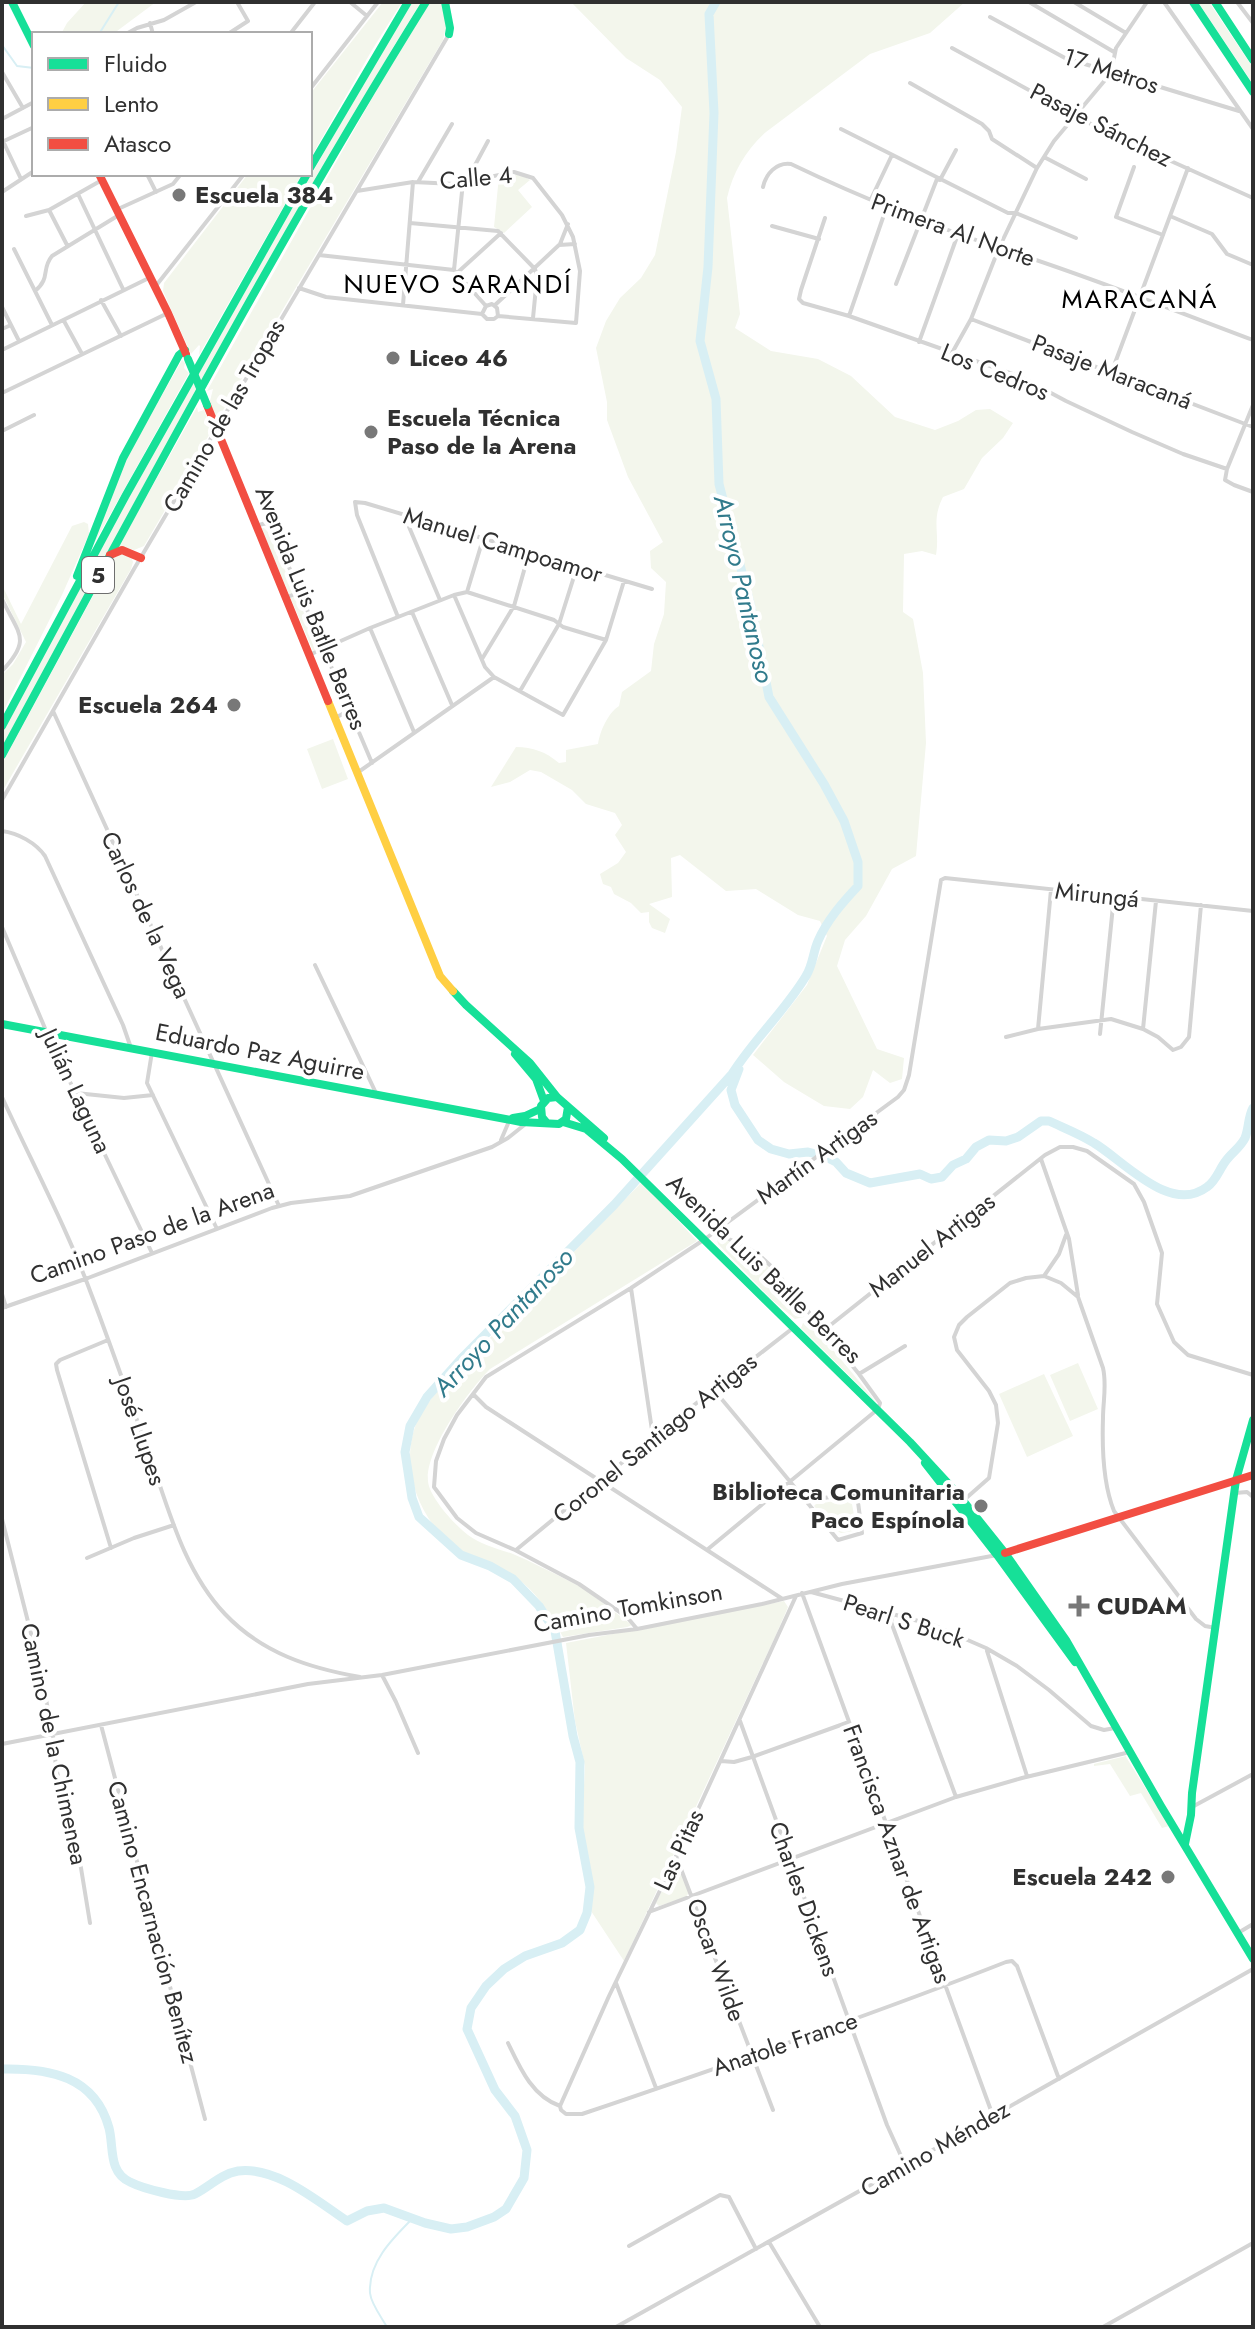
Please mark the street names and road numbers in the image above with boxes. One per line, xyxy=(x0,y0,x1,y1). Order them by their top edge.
street label: 17 Metros xyxy=(1059,39,1164,102)
street label: Pasaje Sánchez xyxy=(1024,74,1178,175)
street label: Calle 4 xyxy=(438,157,514,198)
street label: Primera Al Norte xyxy=(866,184,1040,275)
street label: Camino de las Tropas xyxy=(154,313,293,519)
street label: Pasaje Maracaná xyxy=(1027,325,1197,418)
street label: Los Cedros xyxy=(936,334,1055,409)
street label: Avenida Luis Batlle Berres xyxy=(247,481,376,735)
street label: Manuel Campoamor xyxy=(399,498,608,592)
road number: 5 xyxy=(82,557,114,593)
street label: Carlos de la Vega xyxy=(92,825,201,1004)
street label: Mirungá xyxy=(1053,873,1141,916)
street label: Eduardo Paz Aguirre xyxy=(153,1014,368,1089)
street label: Julián Laguna xyxy=(31,1020,121,1159)
street label: Martín Artigas xyxy=(749,1101,884,1212)
street label: Avenida Luis Batlle Berres xyxy=(659,1166,870,1371)
street label: Camino Paso de la Arena xyxy=(25,1172,279,1293)
street label: Manuel Artigas xyxy=(861,1184,1002,1305)
street label: Coronel Santiago Artigas xyxy=(545,1344,764,1531)
street label: José Llupes xyxy=(105,1369,175,1490)
street label: Camino Tomkinson xyxy=(531,1574,725,1641)
street label: Pearl S Buck xyxy=(839,1584,970,1657)
street label: Camino de la Chimenea xyxy=(12,1620,97,1868)
street label: Francisca Aznar de Artigas xyxy=(834,1719,961,1988)
street label: Camino Encarnación Benítez xyxy=(99,1777,208,2067)
street label: Las Pitas xyxy=(645,1804,712,1896)
street label: Charles Dickens xyxy=(760,1817,849,1981)
street label: Oscar Wilde xyxy=(678,1893,755,2026)
street label: Anatole France xyxy=(707,2002,862,2085)
street label: Camino Méndez xyxy=(854,2092,1016,2205)

